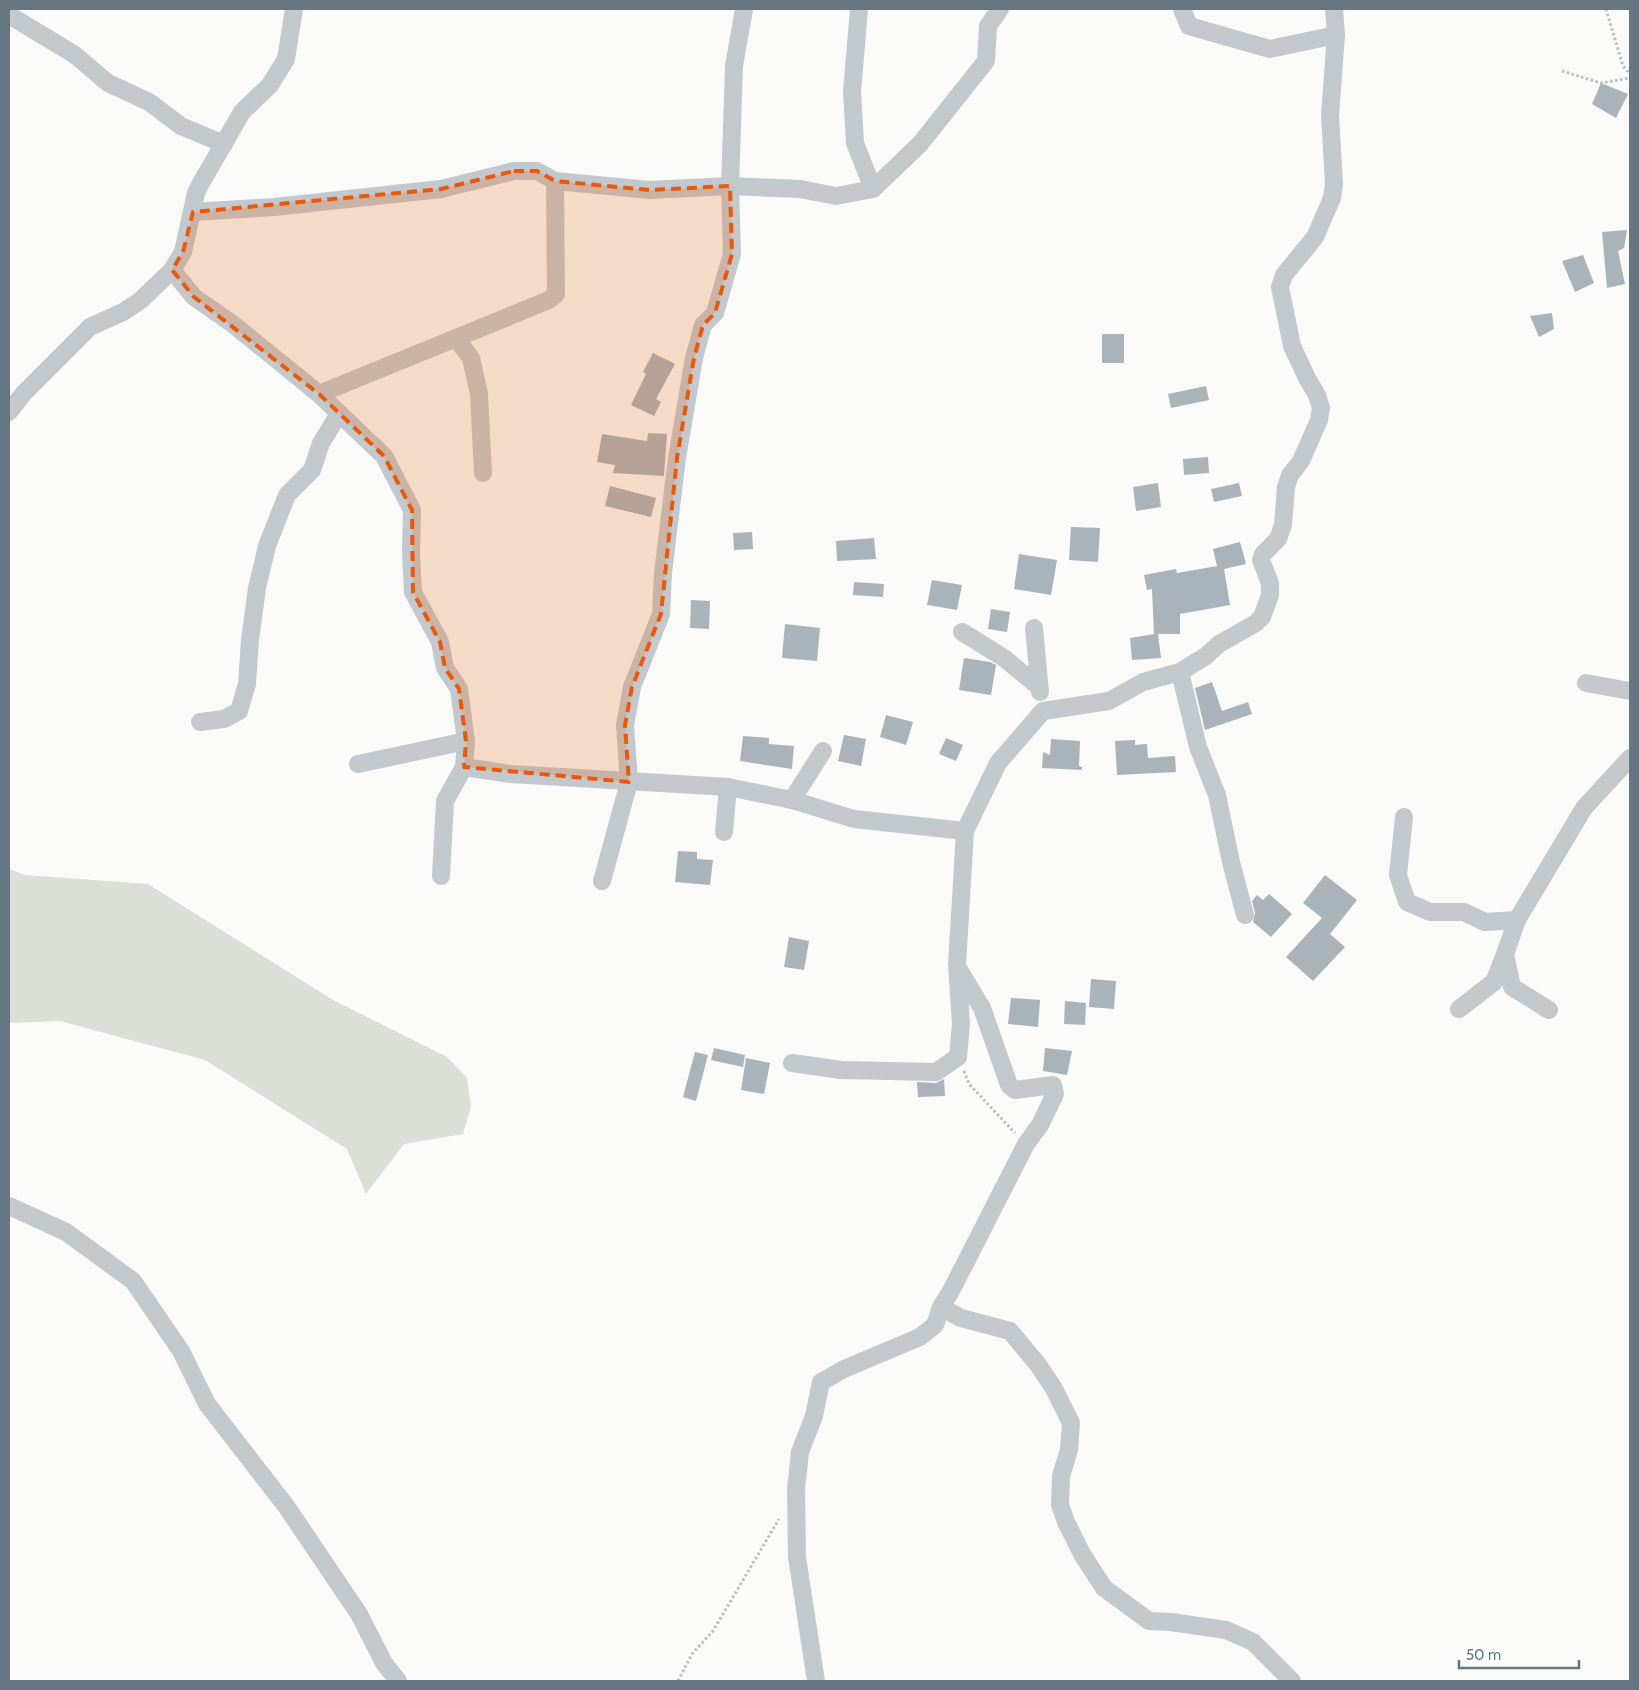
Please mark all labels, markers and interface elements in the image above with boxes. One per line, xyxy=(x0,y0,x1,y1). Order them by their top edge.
scale bar xyxy=(1459,1638,1579,1670)
text: 50 m xyxy=(1466,1646,1501,1664)

